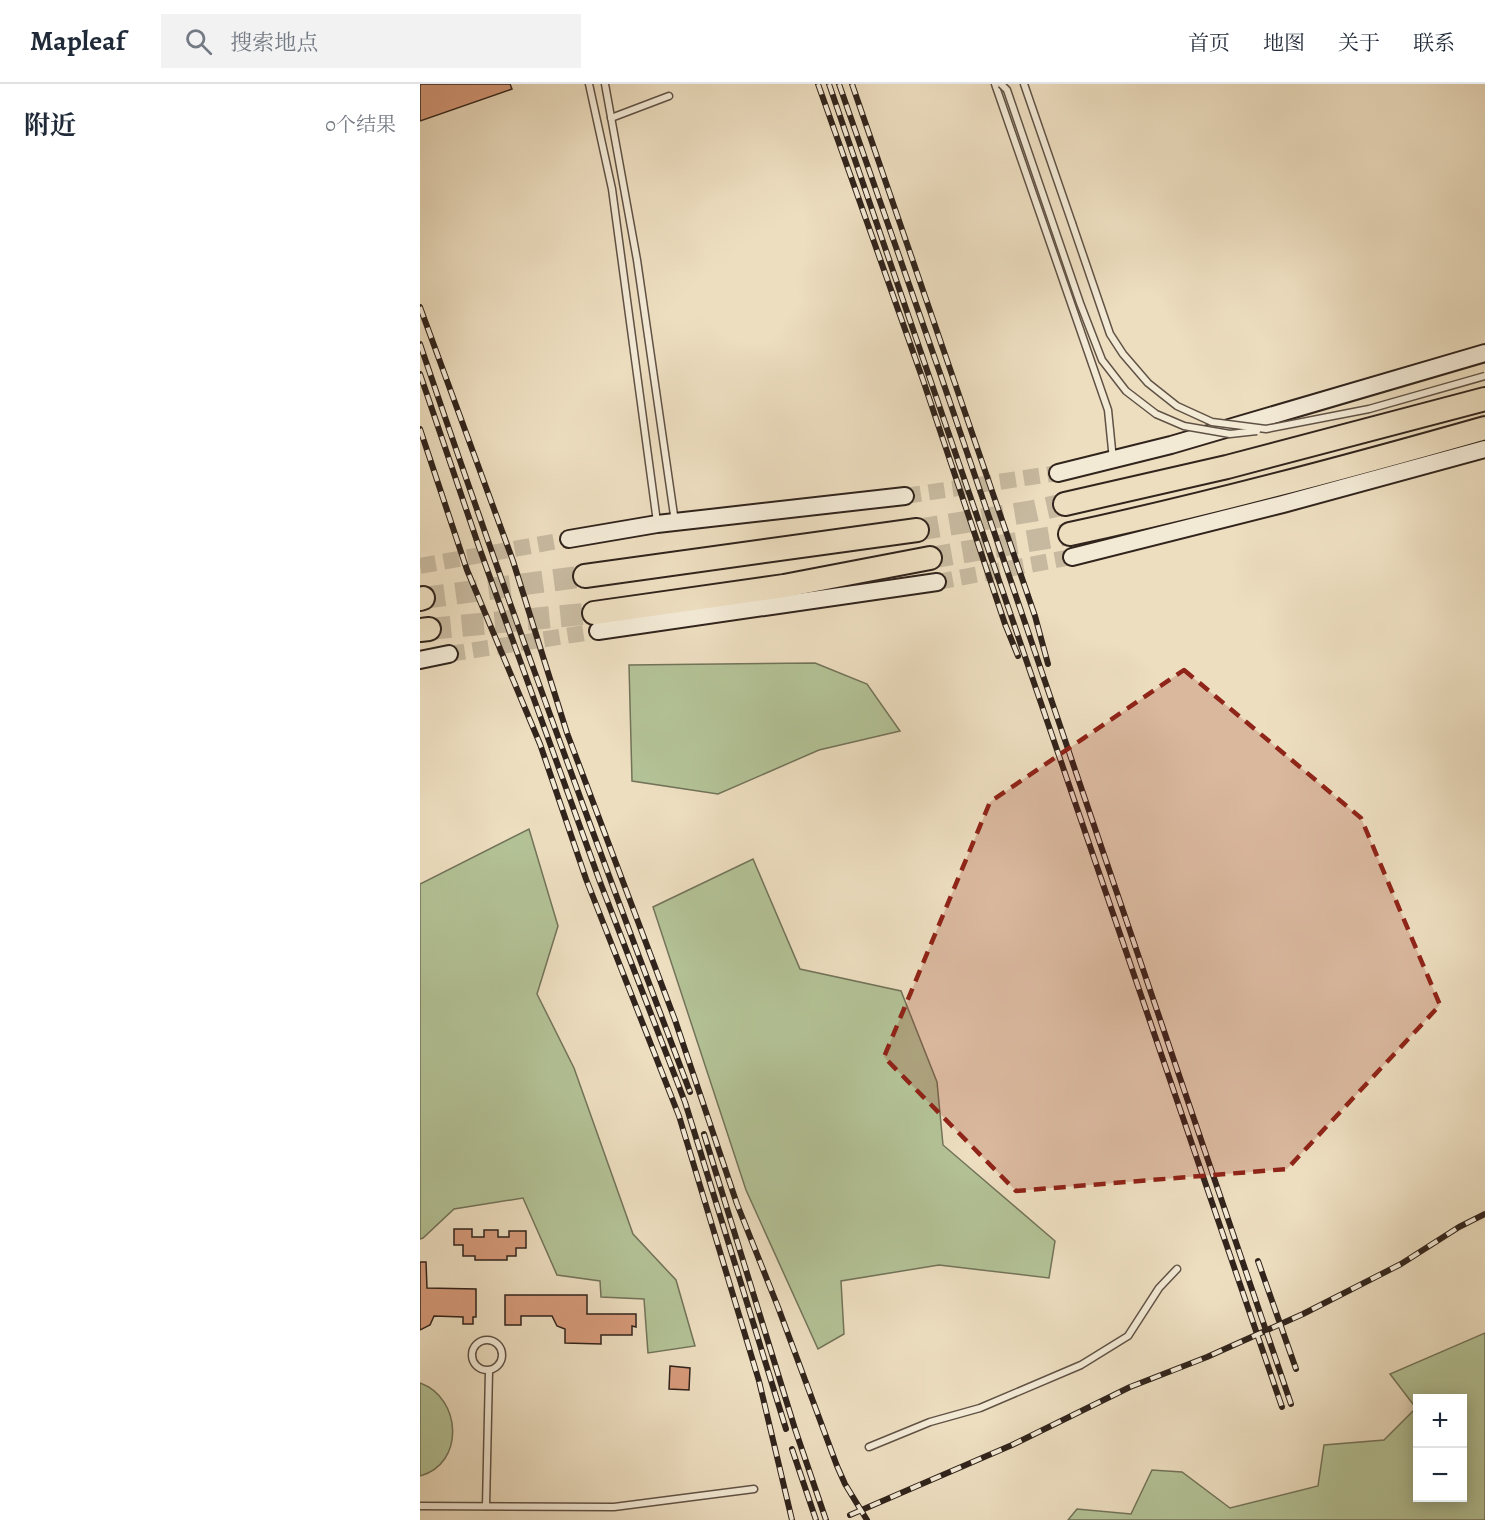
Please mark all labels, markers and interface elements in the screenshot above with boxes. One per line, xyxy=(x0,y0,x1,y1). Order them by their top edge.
search box xyxy=(161,14,581,68)
text: Mapleaf xyxy=(30,22,125,60)
icon: search xyxy=(182,25,215,58)
text: 搜索地点 xyxy=(230,28,318,58)
text: 首页 xyxy=(1188,29,1230,57)
text: 地图 xyxy=(1263,29,1305,57)
text: 关于 xyxy=(1338,29,1380,57)
text: 联系 xyxy=(1413,29,1455,57)
text: 附近 xyxy=(24,108,76,143)
text: 0个结果 xyxy=(325,111,396,138)
map controls xyxy=(1413,1394,1467,1502)
button: + xyxy=(1413,1394,1467,1448)
button: − xyxy=(1413,1448,1467,1502)

